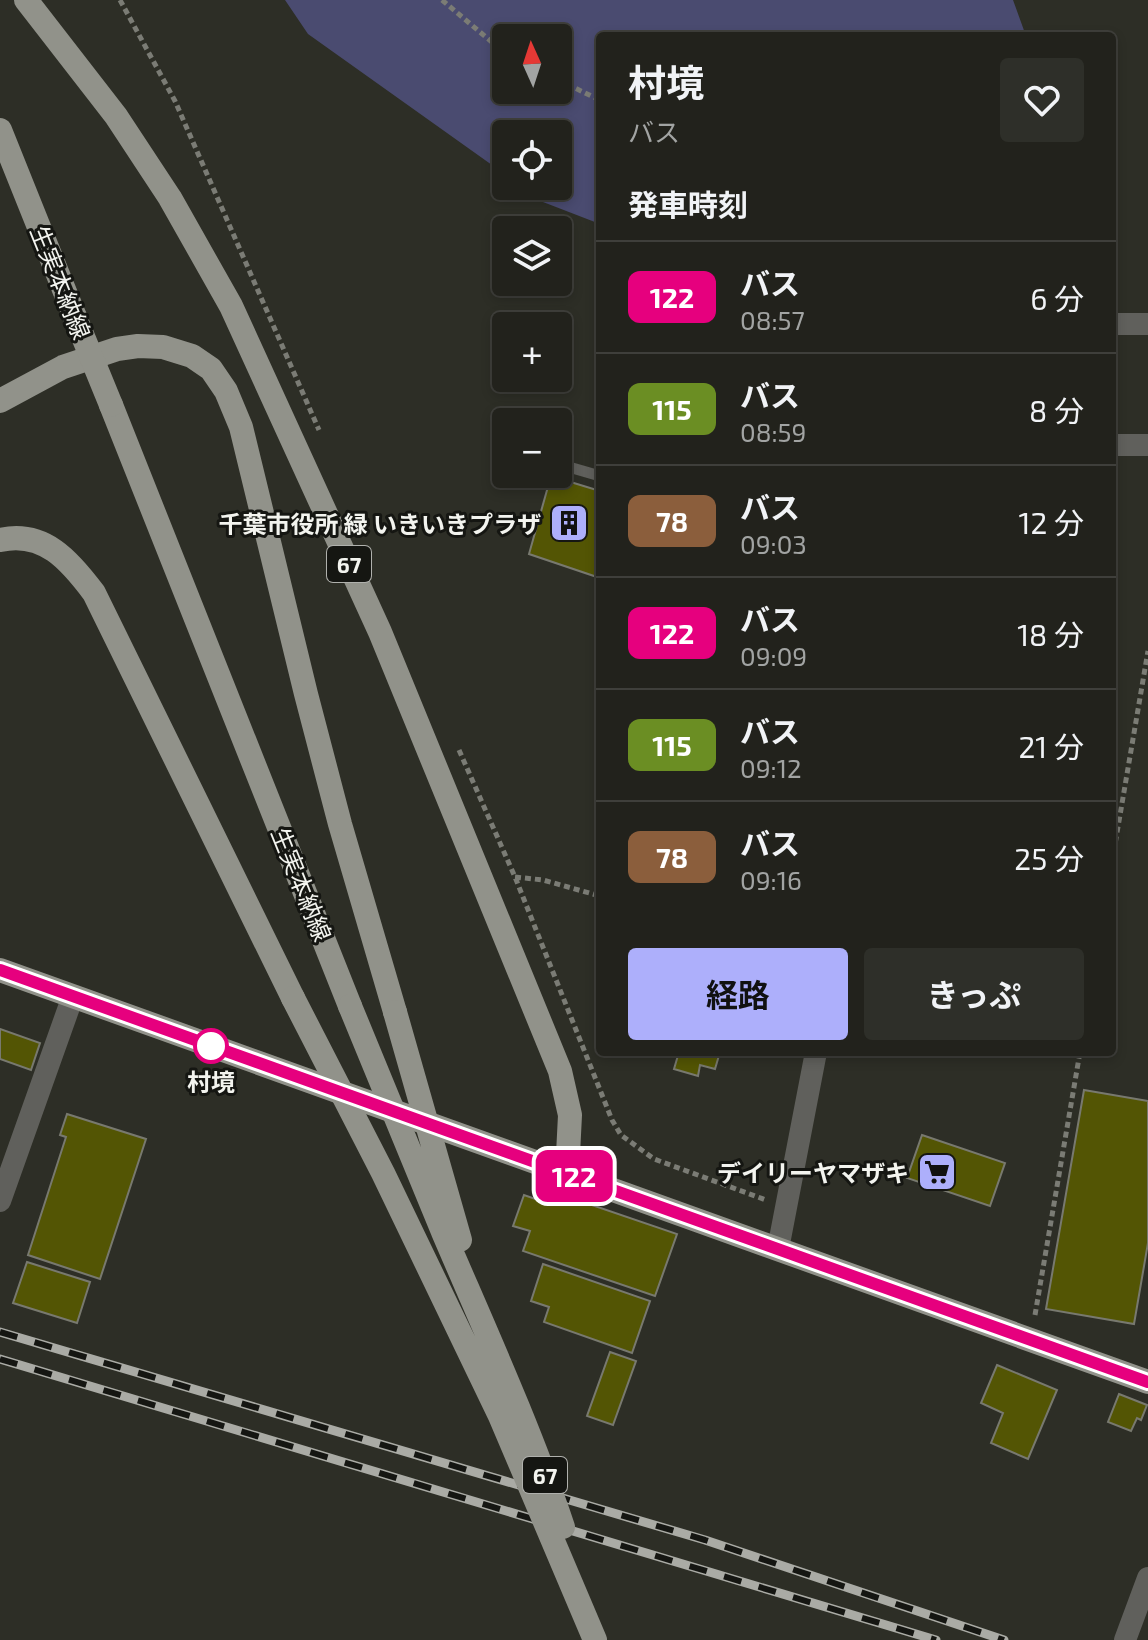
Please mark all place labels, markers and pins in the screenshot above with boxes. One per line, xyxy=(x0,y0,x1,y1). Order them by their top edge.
building icon: 千葉市役所 緑 いきいきプラザ xyxy=(548,502,590,544)
place label: 千葉市役所 緑 いきいきプラザ xyxy=(219,509,541,538)
marker: 村境 xyxy=(194,1029,228,1063)
place label: 村境 xyxy=(187,1067,235,1096)
supermarket icon: デイリーヤマザキ xyxy=(916,1151,958,1193)
place label: デイリーヤマザキ xyxy=(717,1158,909,1187)

